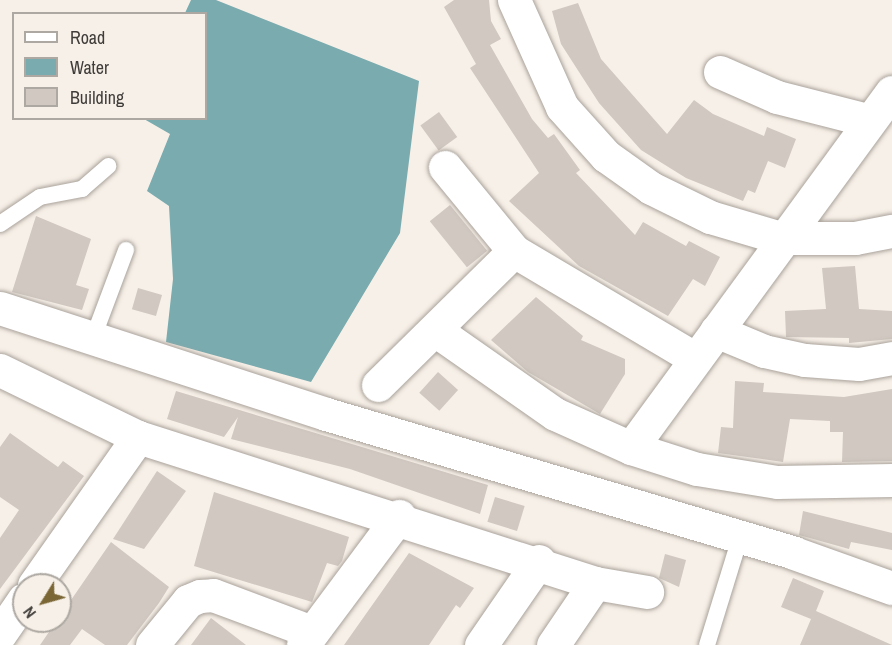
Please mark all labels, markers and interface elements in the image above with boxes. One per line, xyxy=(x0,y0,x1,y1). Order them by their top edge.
legend xyxy=(12,12,207,120)
text: Road xyxy=(70,25,105,50)
text: Water xyxy=(70,55,109,80)
text: Building xyxy=(70,85,124,110)
north arrow xyxy=(12,573,72,633)
text: N xyxy=(18,602,41,623)

